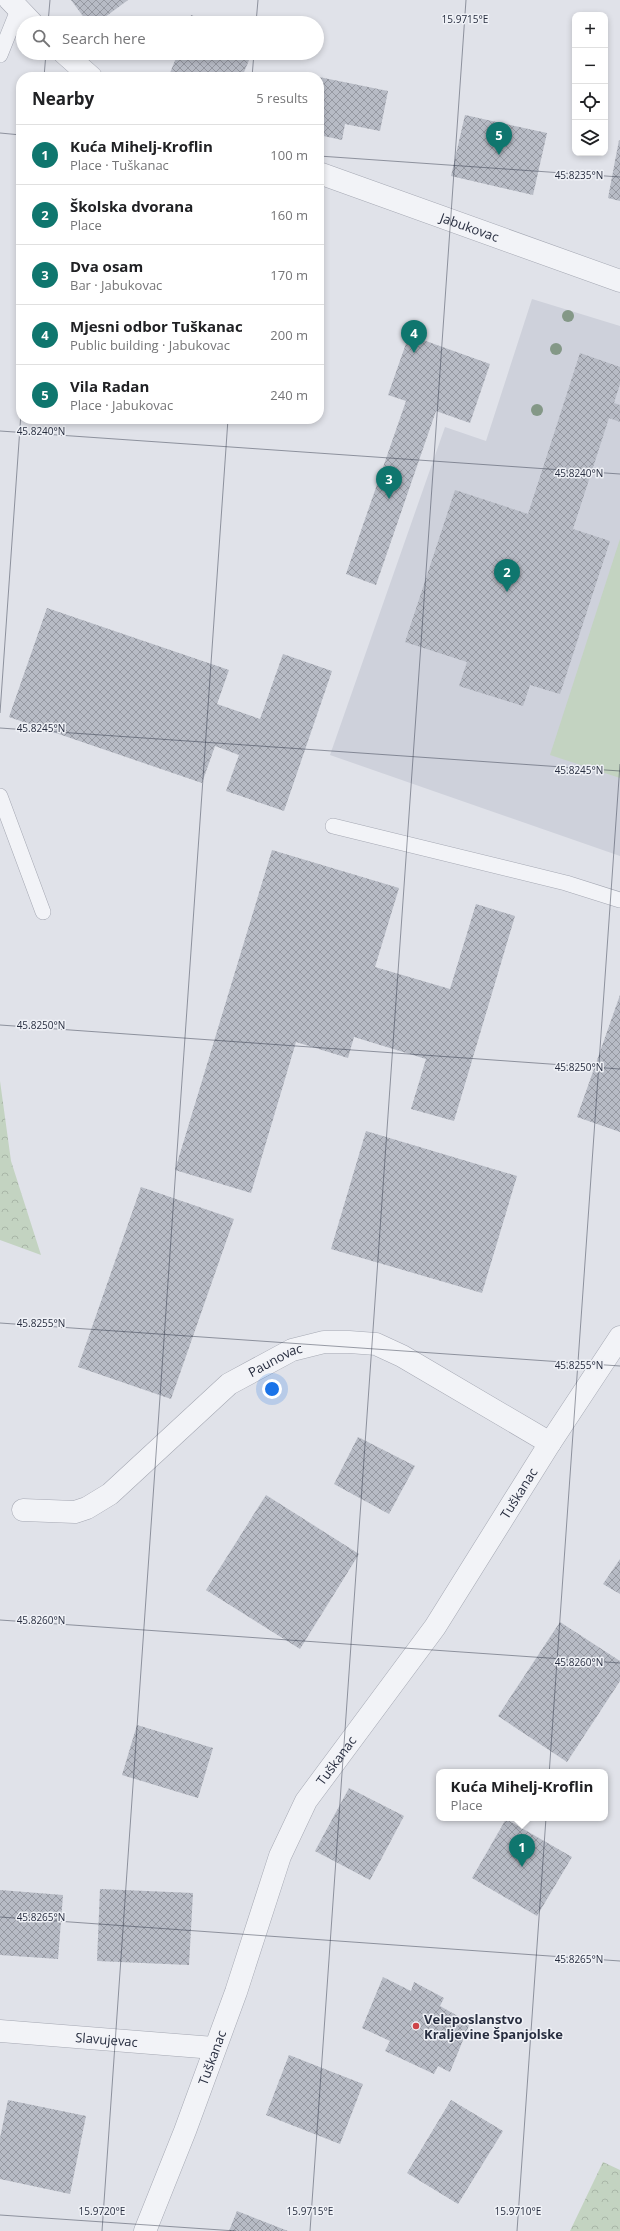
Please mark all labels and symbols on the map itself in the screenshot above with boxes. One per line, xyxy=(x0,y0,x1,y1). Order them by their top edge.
text: 15.9715°E xyxy=(442,12,488,26)
pin: 5 xyxy=(486,122,512,155)
text: 45.8235°N xyxy=(555,168,603,182)
street label: Jabukovac xyxy=(436,208,502,246)
pin: 4 xyxy=(401,320,427,353)
text: 45.8240°N xyxy=(17,424,65,438)
pin: 3 xyxy=(376,466,402,499)
text: 45.8240°N xyxy=(555,466,603,480)
pin: 2 xyxy=(494,559,520,592)
text: 45.8245°N xyxy=(17,721,65,735)
text: 45.8245°N xyxy=(555,763,603,777)
text: 45.8250°N xyxy=(17,1018,65,1032)
text: 45.8250°N xyxy=(555,1060,603,1074)
text: 45.8255°N xyxy=(17,1316,65,1330)
street label: Paunovac xyxy=(245,1339,304,1381)
text: 45.8255°N xyxy=(555,1358,603,1372)
your location xyxy=(262,1379,282,1399)
street label: Tuškanac xyxy=(496,1464,541,1522)
text: 45.8260°N xyxy=(17,1613,65,1627)
text: 45.8260°N xyxy=(555,1655,603,1669)
street label: Tuškanac xyxy=(312,1732,360,1789)
pin: 1 xyxy=(509,1834,535,1867)
text: 45.8265°N xyxy=(17,1910,65,1924)
text: 45.8265°N xyxy=(555,1952,603,1966)
place label: Veleposlanstvo Kraljevine Španjolske xyxy=(424,2010,563,2043)
marker: Veleposlanstvo Kraljevine Španjolske xyxy=(411,2021,421,2031)
street label: Slavujevac xyxy=(75,2028,139,2051)
street label: Tuškanac xyxy=(194,2028,230,2087)
text: 15.9720°E xyxy=(79,2204,125,2218)
text: 15.9715°E xyxy=(287,2204,333,2218)
text: 15.9710°E xyxy=(495,2204,541,2218)

